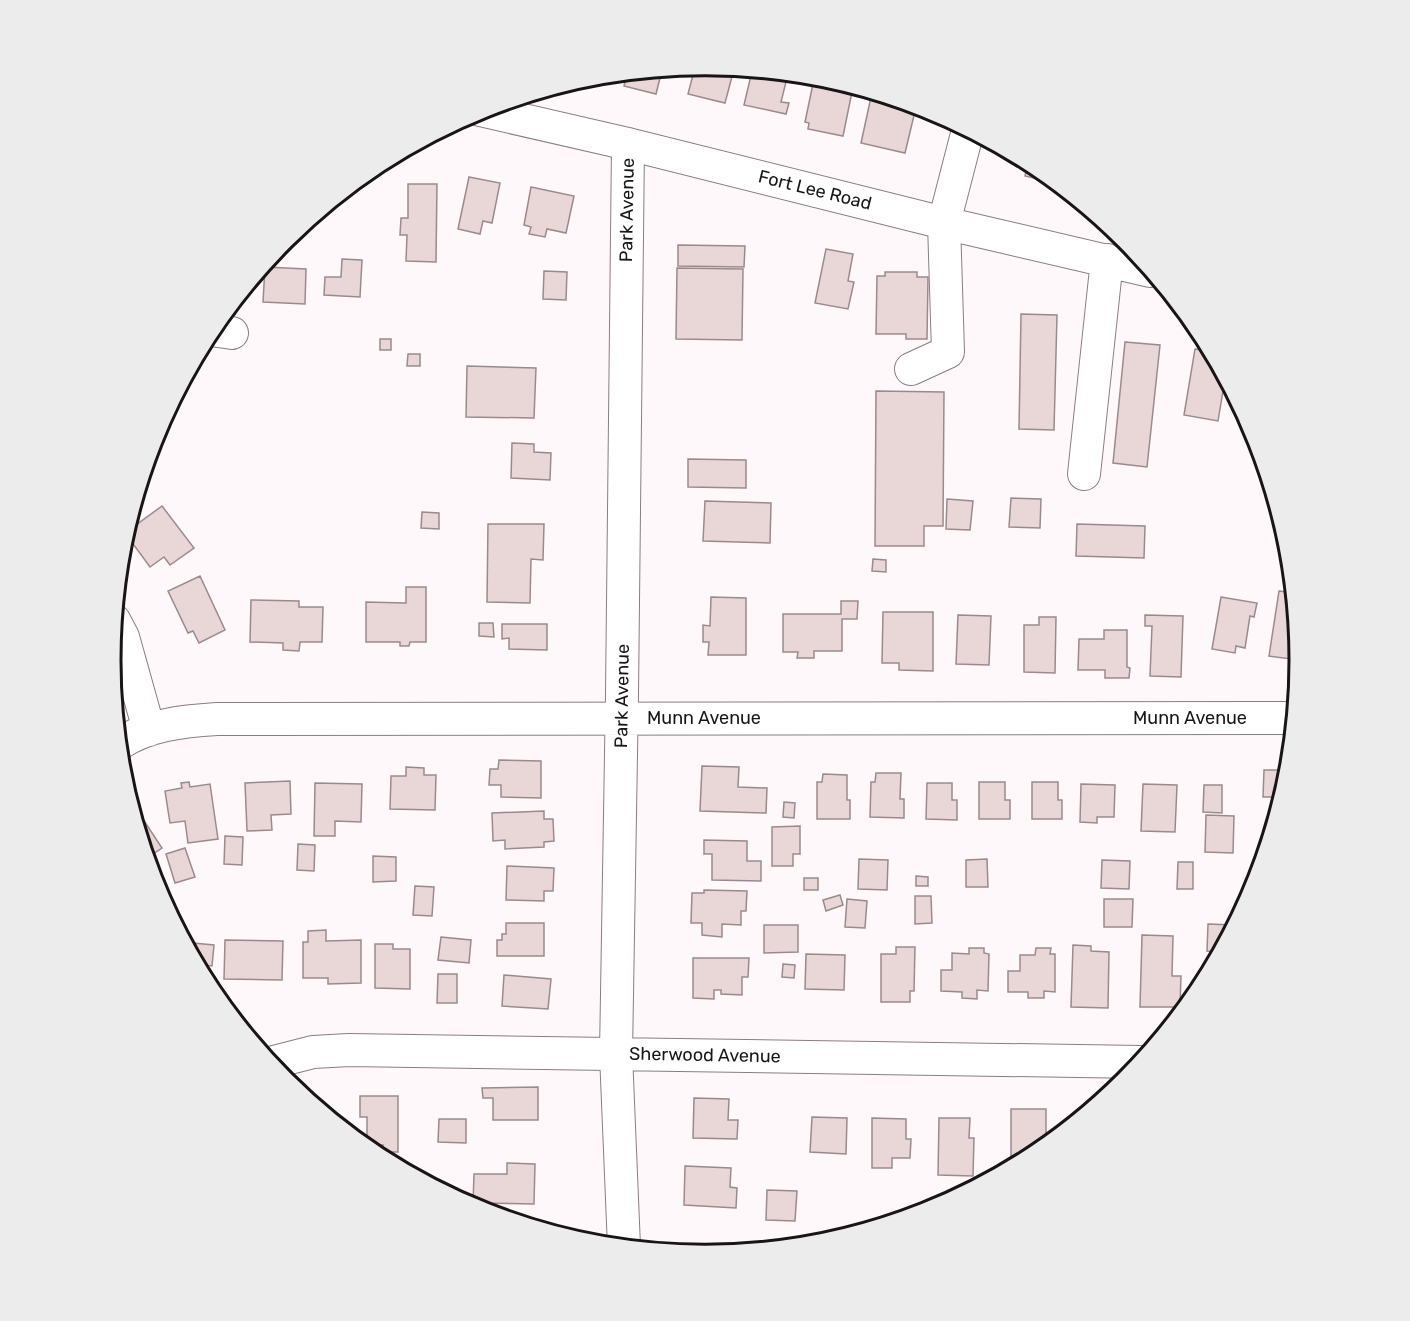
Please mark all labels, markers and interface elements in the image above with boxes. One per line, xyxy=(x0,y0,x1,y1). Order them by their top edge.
street label: Park Avenue xyxy=(615,158,639,262)
street label: Fort Lee Road xyxy=(756,165,874,215)
street label: Park Avenue xyxy=(610,644,634,748)
street label: Munn Avenue xyxy=(647,707,761,729)
street label: Munn Avenue xyxy=(1133,707,1247,729)
street label: Sherwood Avenue xyxy=(629,1043,781,1067)

